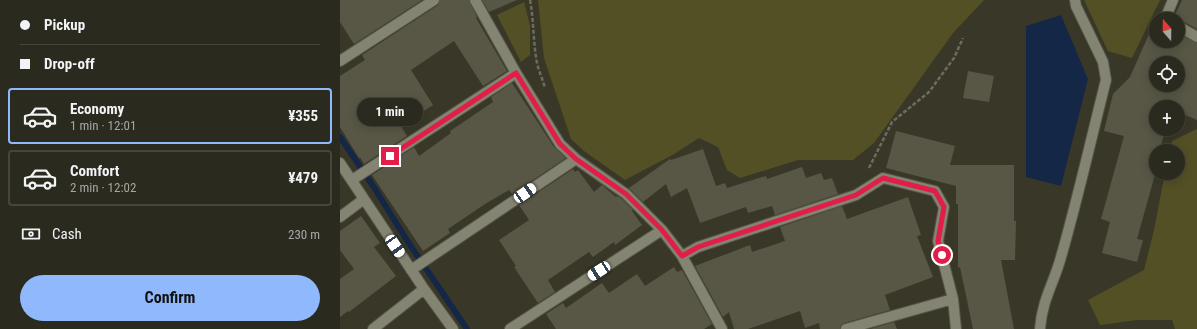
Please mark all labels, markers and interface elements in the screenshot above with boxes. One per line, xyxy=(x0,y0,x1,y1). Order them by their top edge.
north arrow xyxy=(1149,12,1185,48)
map controls xyxy=(1149,12,1185,180)
text: Pickup xyxy=(44,16,85,34)
text: Drop-off xyxy=(44,55,95,73)
button: locate xyxy=(1149,56,1185,92)
icon: car xyxy=(22,98,58,134)
callout: 1 min xyxy=(357,98,423,126)
text: Economy xyxy=(70,100,124,118)
button: + xyxy=(1149,100,1185,136)
text: 1 min xyxy=(376,104,404,119)
text: ¥355 xyxy=(288,107,318,125)
text: 1 min · 12:01 xyxy=(70,118,136,133)
button: − xyxy=(1149,144,1185,180)
route end xyxy=(381,147,399,165)
icon: car xyxy=(22,160,58,196)
text: Comfort xyxy=(70,162,119,180)
text: ¥479 xyxy=(288,169,318,187)
text: 2 min · 12:02 xyxy=(70,180,136,195)
car xyxy=(512,181,538,205)
icon: cash xyxy=(20,223,42,245)
text: Cash xyxy=(52,225,82,243)
text: 230 m xyxy=(288,227,320,242)
car xyxy=(383,233,407,259)
route start xyxy=(933,246,951,264)
car xyxy=(586,259,612,283)
button: Confirm xyxy=(20,275,320,321)

